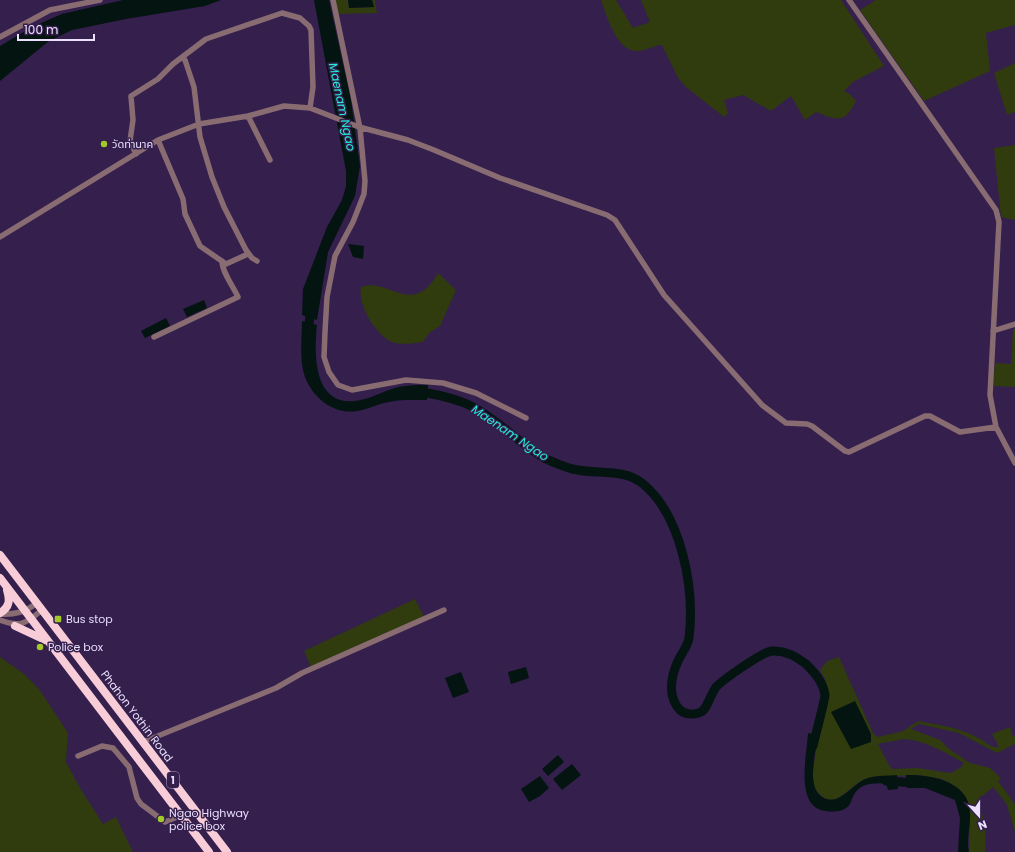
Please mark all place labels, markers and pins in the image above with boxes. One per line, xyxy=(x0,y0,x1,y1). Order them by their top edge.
place label: วัดท่านาค xyxy=(112,136,153,152)
marker: วัดท่านาค xyxy=(99,139,109,149)
place label: Bus stop xyxy=(66,611,113,627)
marker: Bus stop xyxy=(53,614,63,624)
place label: Police box xyxy=(48,639,104,655)
marker: Police box xyxy=(35,642,45,652)
place label: Ngao Highway police box xyxy=(169,805,250,834)
marker: Ngao Highway police box xyxy=(156,814,166,824)

